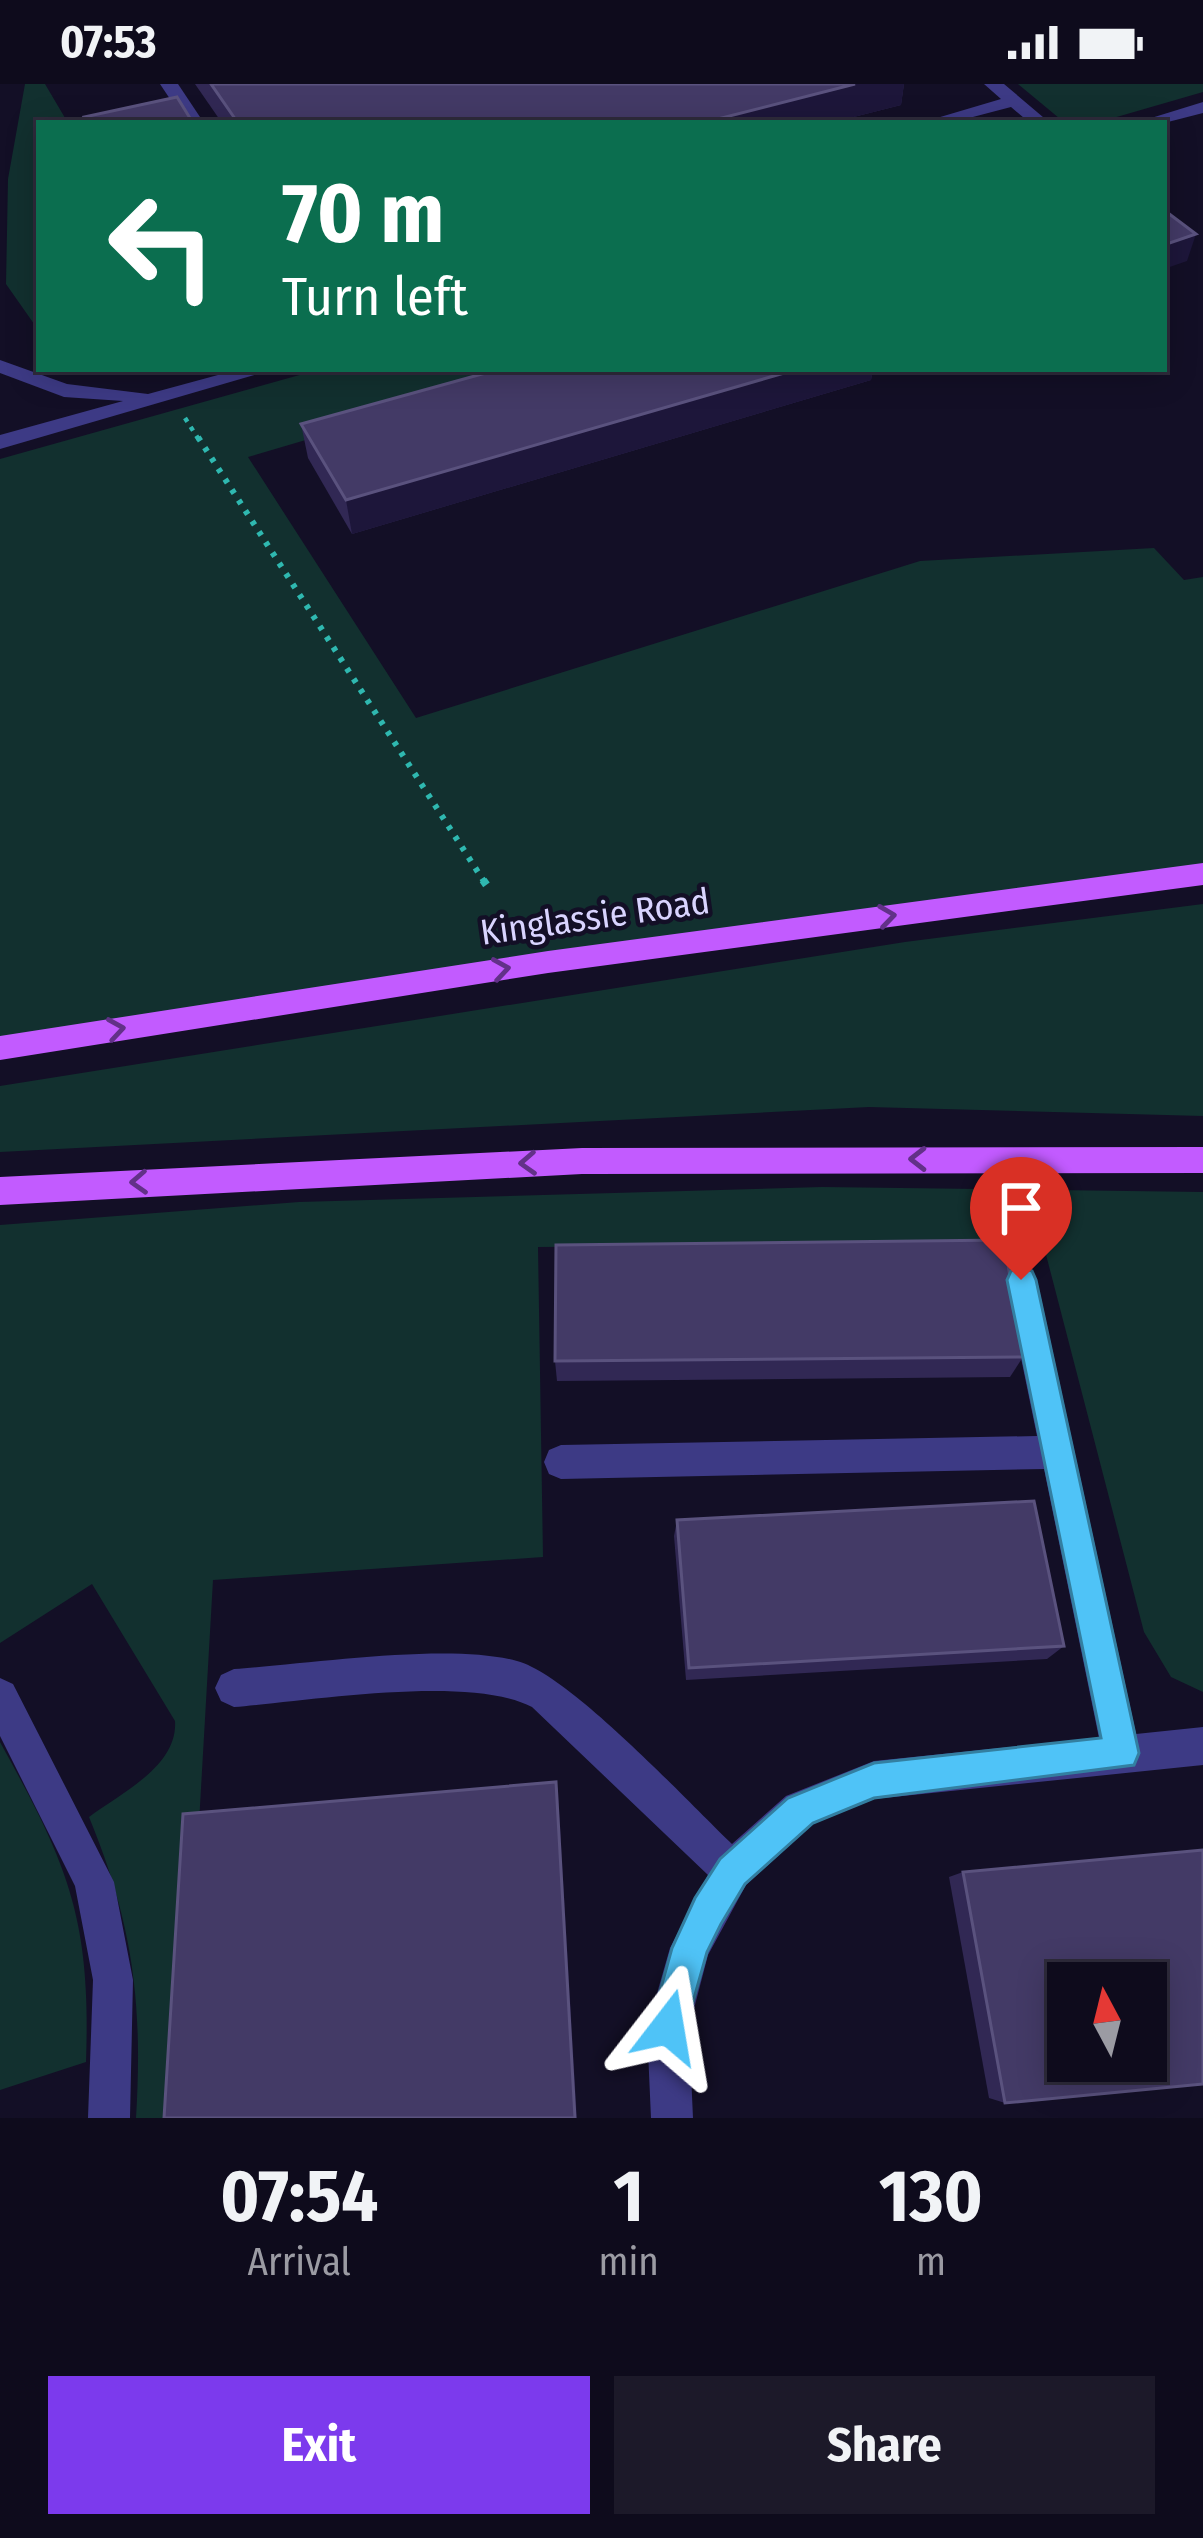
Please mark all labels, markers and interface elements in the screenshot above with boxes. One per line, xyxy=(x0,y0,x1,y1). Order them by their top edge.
text: 07:53 xyxy=(60,15,157,69)
text: 70 m xyxy=(282,163,444,264)
icon: left xyxy=(84,168,240,324)
text: Turn left xyxy=(282,265,468,329)
street label: Kinglassie Road xyxy=(478,879,712,955)
one-way arrow xyxy=(877,904,897,930)
one-way arrow xyxy=(491,957,511,983)
one-way arrow xyxy=(105,1018,125,1043)
one-way arrow xyxy=(908,1146,926,1172)
one-way arrow xyxy=(518,1150,537,1176)
pin xyxy=(970,1157,1072,1280)
one-way arrow xyxy=(129,1169,147,1195)
icon: arrive xyxy=(988,1175,1054,1241)
north arrow xyxy=(1047,1962,1167,2082)
map controls xyxy=(1047,1962,1167,2082)
position arrow xyxy=(605,1964,731,2090)
text: 07:54 xyxy=(220,2154,378,2240)
text: 1 xyxy=(613,2154,644,2240)
text: 130 xyxy=(879,2154,983,2240)
text: Arrival xyxy=(248,2239,351,2285)
text: min xyxy=(598,2239,659,2285)
text: m xyxy=(916,2239,946,2285)
button: Exit xyxy=(48,2376,590,2514)
button: Share xyxy=(614,2376,1155,2514)

